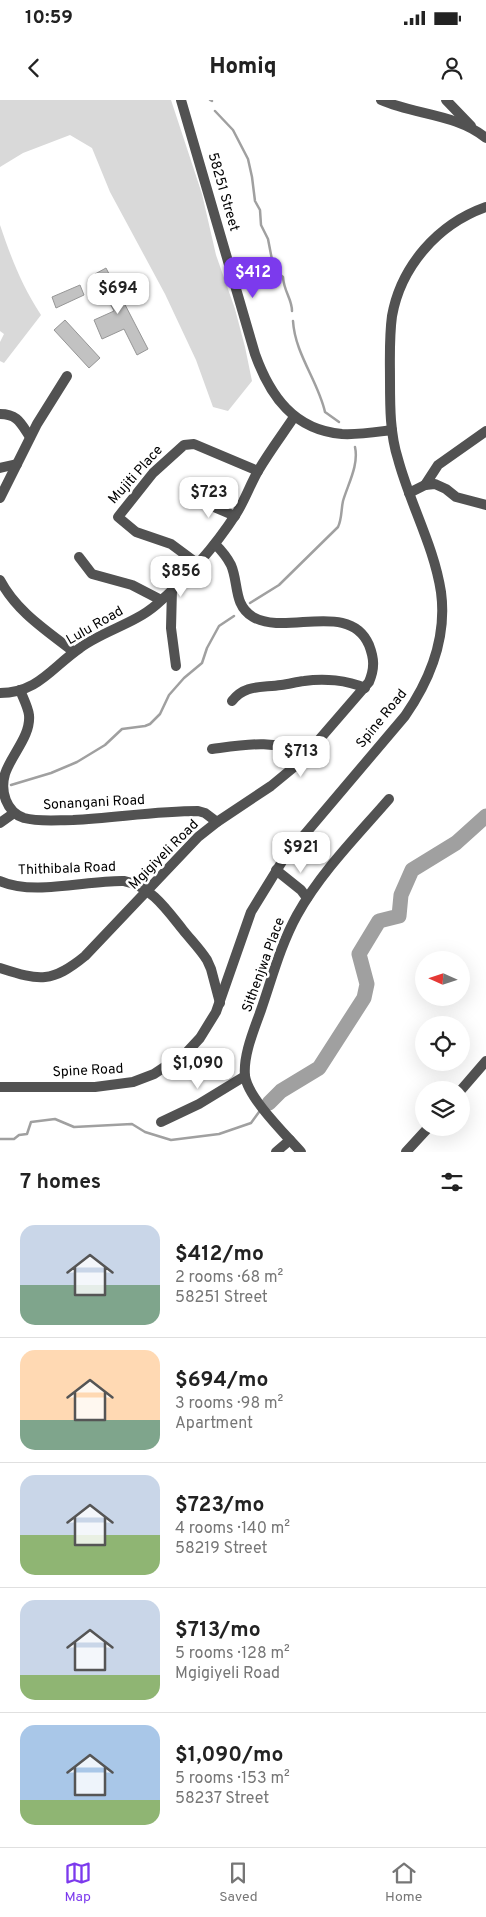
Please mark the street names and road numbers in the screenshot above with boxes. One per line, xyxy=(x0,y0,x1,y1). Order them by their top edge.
street label: 58251 Street xyxy=(204,151,242,233)
street label: Mujiti Place xyxy=(105,442,167,508)
street label: Lulu Road xyxy=(63,603,127,649)
street label: Spine Road xyxy=(353,686,411,752)
street label: Sonangani Road xyxy=(43,792,145,814)
street label: Mgigiyeli Road xyxy=(125,816,203,894)
street label: Thithibala Road xyxy=(18,859,116,879)
street label: Sithenjwa Place xyxy=(239,915,289,1015)
street label: Spine Road xyxy=(52,1061,124,1081)

